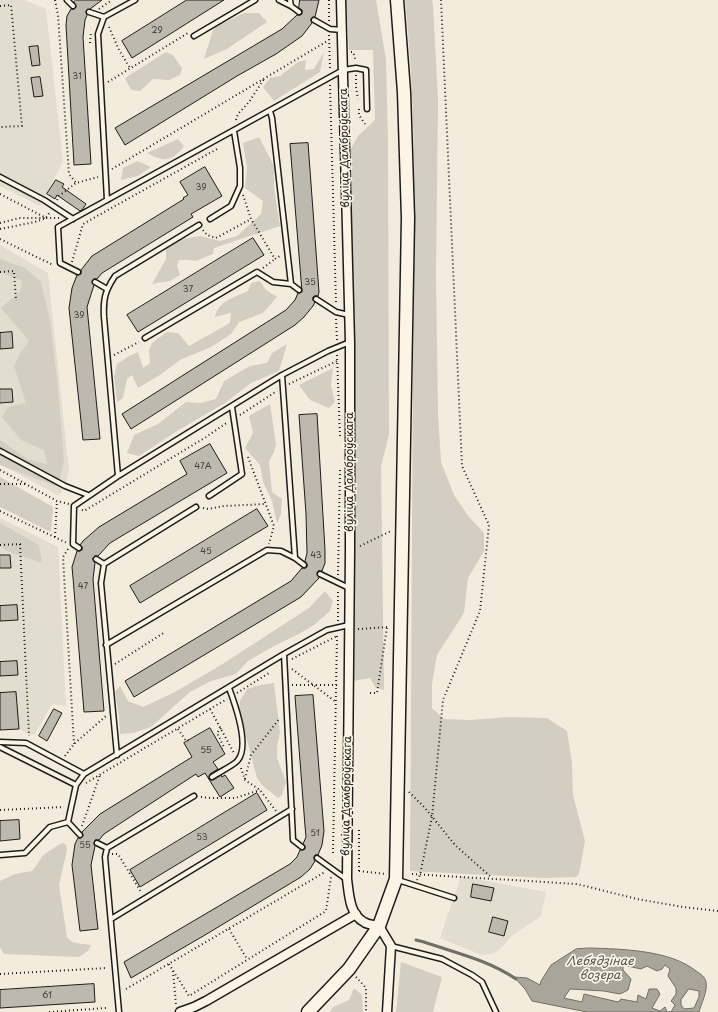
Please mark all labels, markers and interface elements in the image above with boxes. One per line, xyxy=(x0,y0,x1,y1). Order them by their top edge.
house number: 29 xyxy=(151,26,163,36)
house number: 31 xyxy=(72,72,82,82)
street label: вуліца Дамброўскага xyxy=(337,88,353,208)
house number: 39 xyxy=(195,183,207,193)
house number: 35 xyxy=(304,278,316,288)
house number: 37 xyxy=(183,285,193,295)
house number: 39 xyxy=(73,311,85,321)
street label: вуліца Дамброўскага xyxy=(343,412,357,532)
house number: 47А xyxy=(194,462,212,472)
house number: 45 xyxy=(200,547,212,557)
house number: 43 xyxy=(310,551,322,561)
house number: 47 xyxy=(78,582,88,592)
street label: вуліца Дамброўскага xyxy=(339,736,355,856)
house number: 55 xyxy=(200,746,212,756)
house number: 51 xyxy=(310,829,320,839)
house number: 53 xyxy=(196,833,208,843)
house number: 55 xyxy=(79,841,91,851)
water label: Лебядзінае возера xyxy=(566,955,634,983)
house number: 61 xyxy=(42,991,52,1001)

